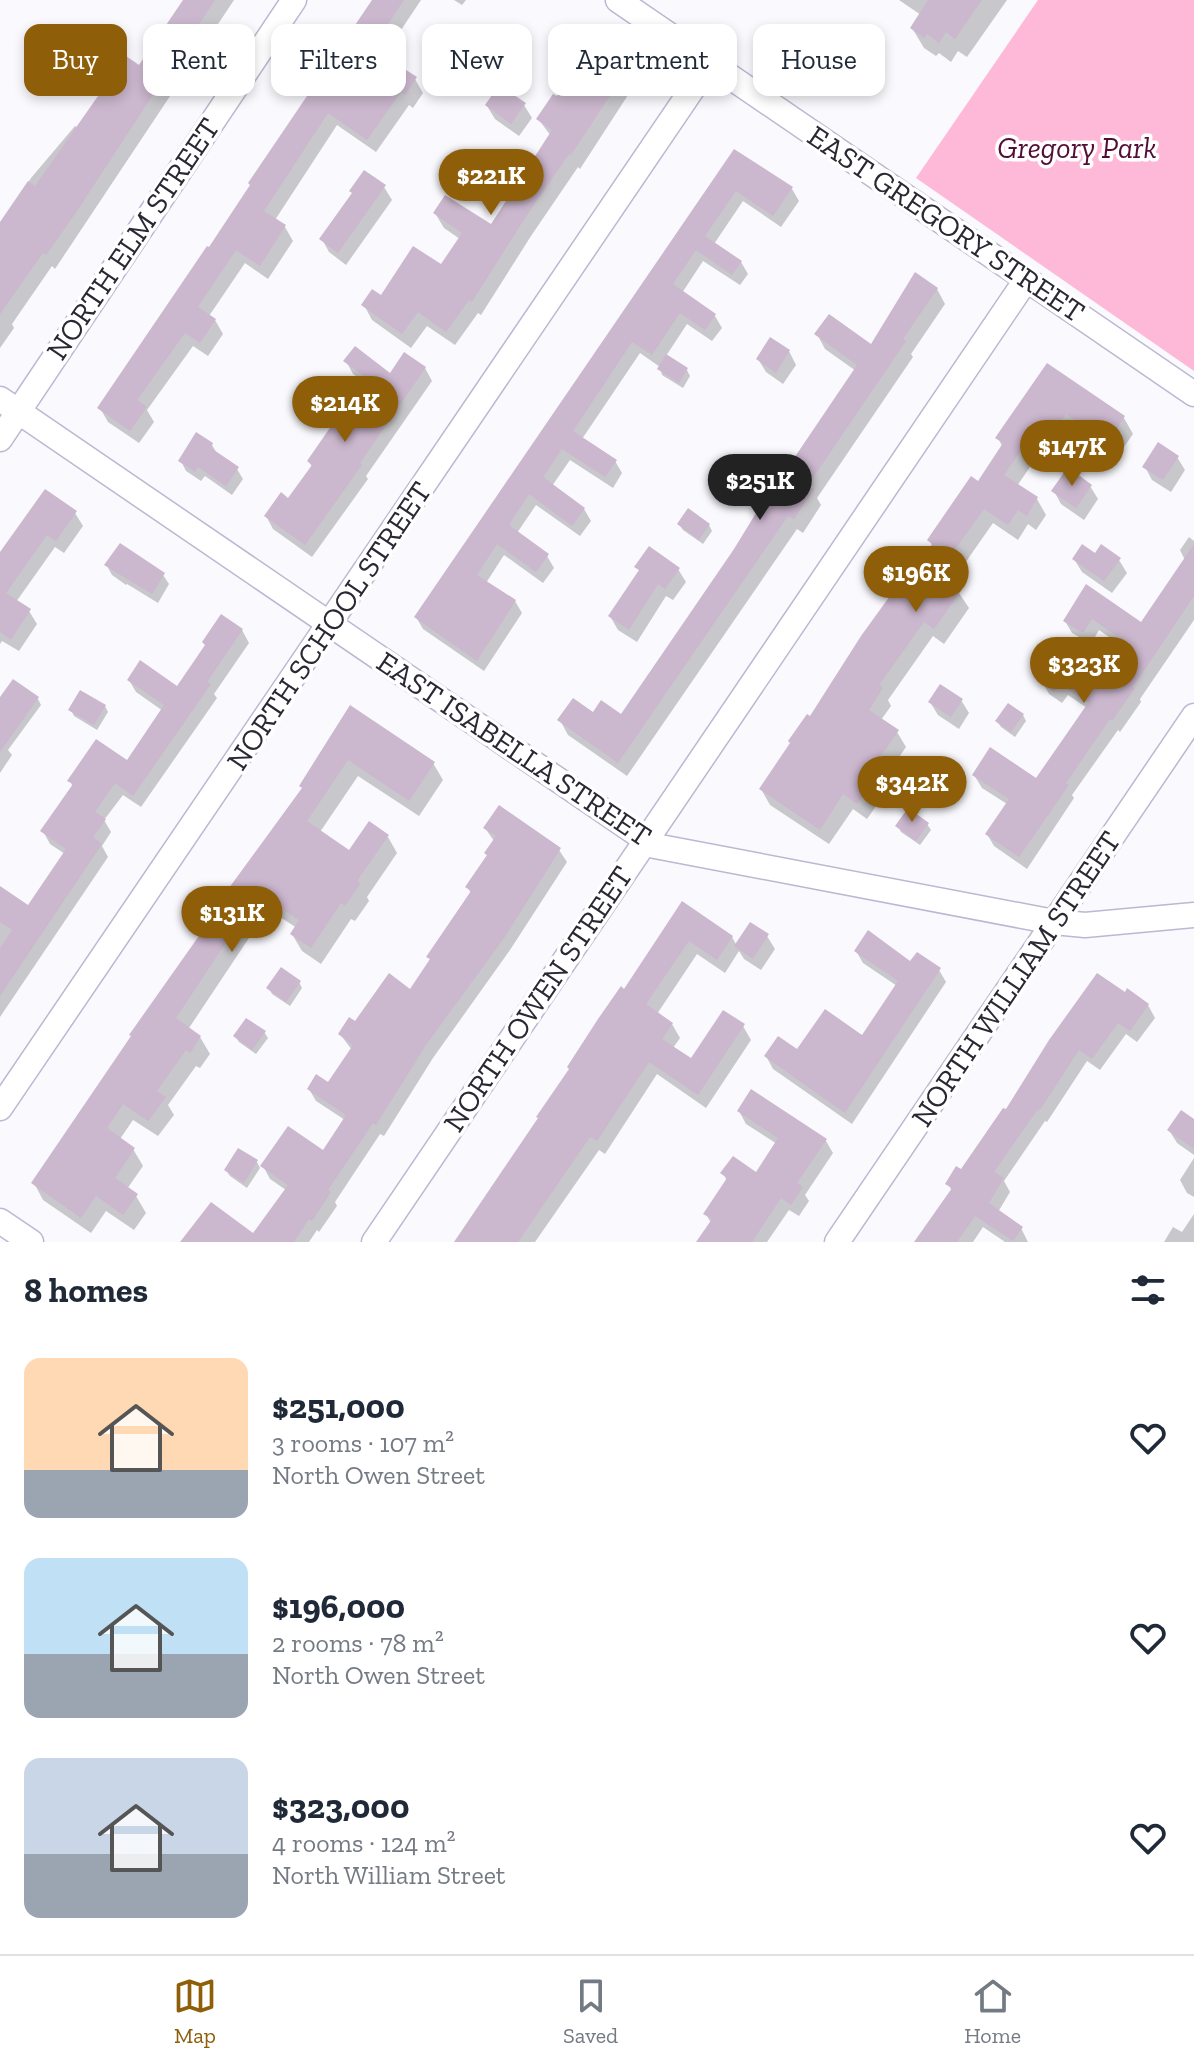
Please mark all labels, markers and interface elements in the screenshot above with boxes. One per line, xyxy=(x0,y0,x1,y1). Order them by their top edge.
chip: Buy xyxy=(24,24,127,96)
chip: Rent xyxy=(143,24,255,96)
chip: Filters xyxy=(271,24,406,96)
chip: New xyxy=(422,24,532,96)
chip: Apartment xyxy=(548,24,737,96)
chip: House xyxy=(753,24,885,96)
street label: NORTH ELM STREET xyxy=(39,111,227,367)
street label: EAST GREGORY STREET xyxy=(801,118,1091,330)
park label: Gregory Park xyxy=(997,130,1157,166)
pin: $221K xyxy=(435,149,547,217)
text: $221K xyxy=(457,159,525,191)
pin: $214K xyxy=(289,376,401,444)
text: $214K xyxy=(310,386,380,418)
pin: $147K xyxy=(1016,420,1128,488)
text: $147K xyxy=(1038,430,1106,462)
pin: $251K xyxy=(704,454,816,522)
text: $251K xyxy=(726,464,794,496)
street label: NORTH SCHOOL STREET xyxy=(219,475,439,777)
pin: $196K xyxy=(860,546,972,614)
text: $196K xyxy=(882,556,950,588)
pin: $323K xyxy=(1028,637,1140,705)
street label: EAST ISABELLA STREET xyxy=(370,644,658,854)
text: $323K xyxy=(1048,647,1120,679)
pin: $342K xyxy=(856,756,968,824)
text: $342K xyxy=(876,766,948,798)
street label: NORTH WILLIAM STREET xyxy=(904,825,1128,1133)
street label: NORTH OWEN STREET xyxy=(436,859,640,1139)
pin: $131K xyxy=(176,886,288,954)
text: $131K xyxy=(199,896,265,928)
icon: filters xyxy=(1126,1268,1170,1312)
text: 8 homes xyxy=(24,1270,148,1311)
text: $251,000 xyxy=(272,1386,405,1427)
icon: home xyxy=(88,1390,184,1486)
icon: heart xyxy=(1126,1416,1170,1460)
text: 3 rooms · 107 m² xyxy=(272,1427,454,1459)
text: North Owen Street xyxy=(272,1459,485,1491)
text: $196,000 xyxy=(272,1586,405,1627)
icon: home xyxy=(88,1590,184,1686)
icon: heart xyxy=(1126,1616,1170,1660)
text: 2 rooms · 78 m² xyxy=(272,1627,444,1659)
text: North Owen Street xyxy=(272,1659,485,1691)
text: $323,000 xyxy=(272,1786,410,1827)
icon: home xyxy=(88,1790,184,1886)
icon: heart xyxy=(1126,1816,1170,1860)
text: 4 rooms · 124 m² xyxy=(272,1827,456,1859)
text: North William Street xyxy=(272,1859,506,1891)
tab: Map xyxy=(173,1974,217,2049)
tab: Saved xyxy=(563,1974,618,2049)
tab: Home xyxy=(964,1974,1021,2049)

